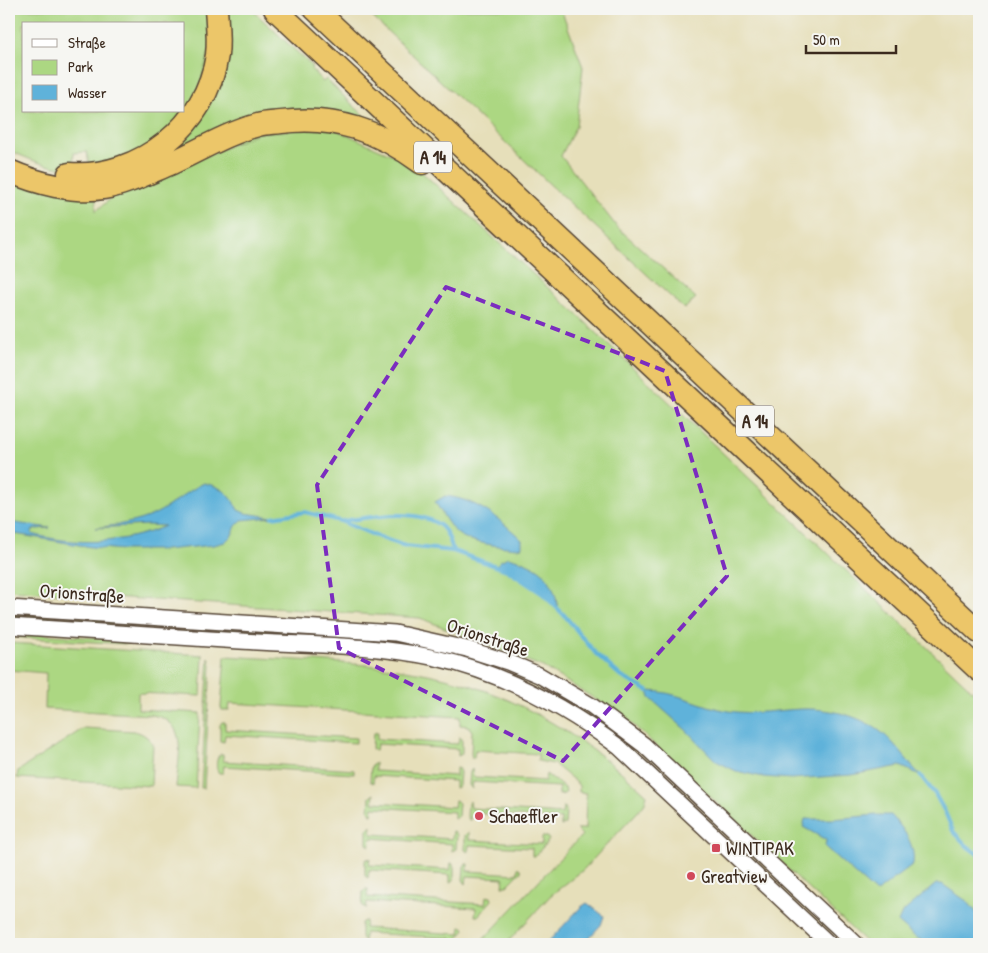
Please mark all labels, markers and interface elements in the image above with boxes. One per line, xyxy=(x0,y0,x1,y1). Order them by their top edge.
legend xyxy=(22,22,185,112)
scale bar xyxy=(806,22,896,54)
text: 50 m xyxy=(813,29,840,50)
text: Straße xyxy=(68,32,106,53)
text: Park xyxy=(68,56,93,77)
text: Wasser xyxy=(68,82,107,103)
road number: A 14 xyxy=(414,142,452,172)
road number: A 14 xyxy=(736,406,774,436)
street label: Orionstraße xyxy=(39,577,126,609)
street label: Orionstraße xyxy=(444,612,533,663)
place label: Schaeffler xyxy=(489,803,559,829)
marker: Schaeffler xyxy=(473,810,485,822)
place label: WINTIPAK xyxy=(726,835,794,861)
marker: WINTIPAK xyxy=(710,842,722,854)
place label: Greatview xyxy=(701,863,767,889)
marker: Greatview xyxy=(685,870,697,882)

